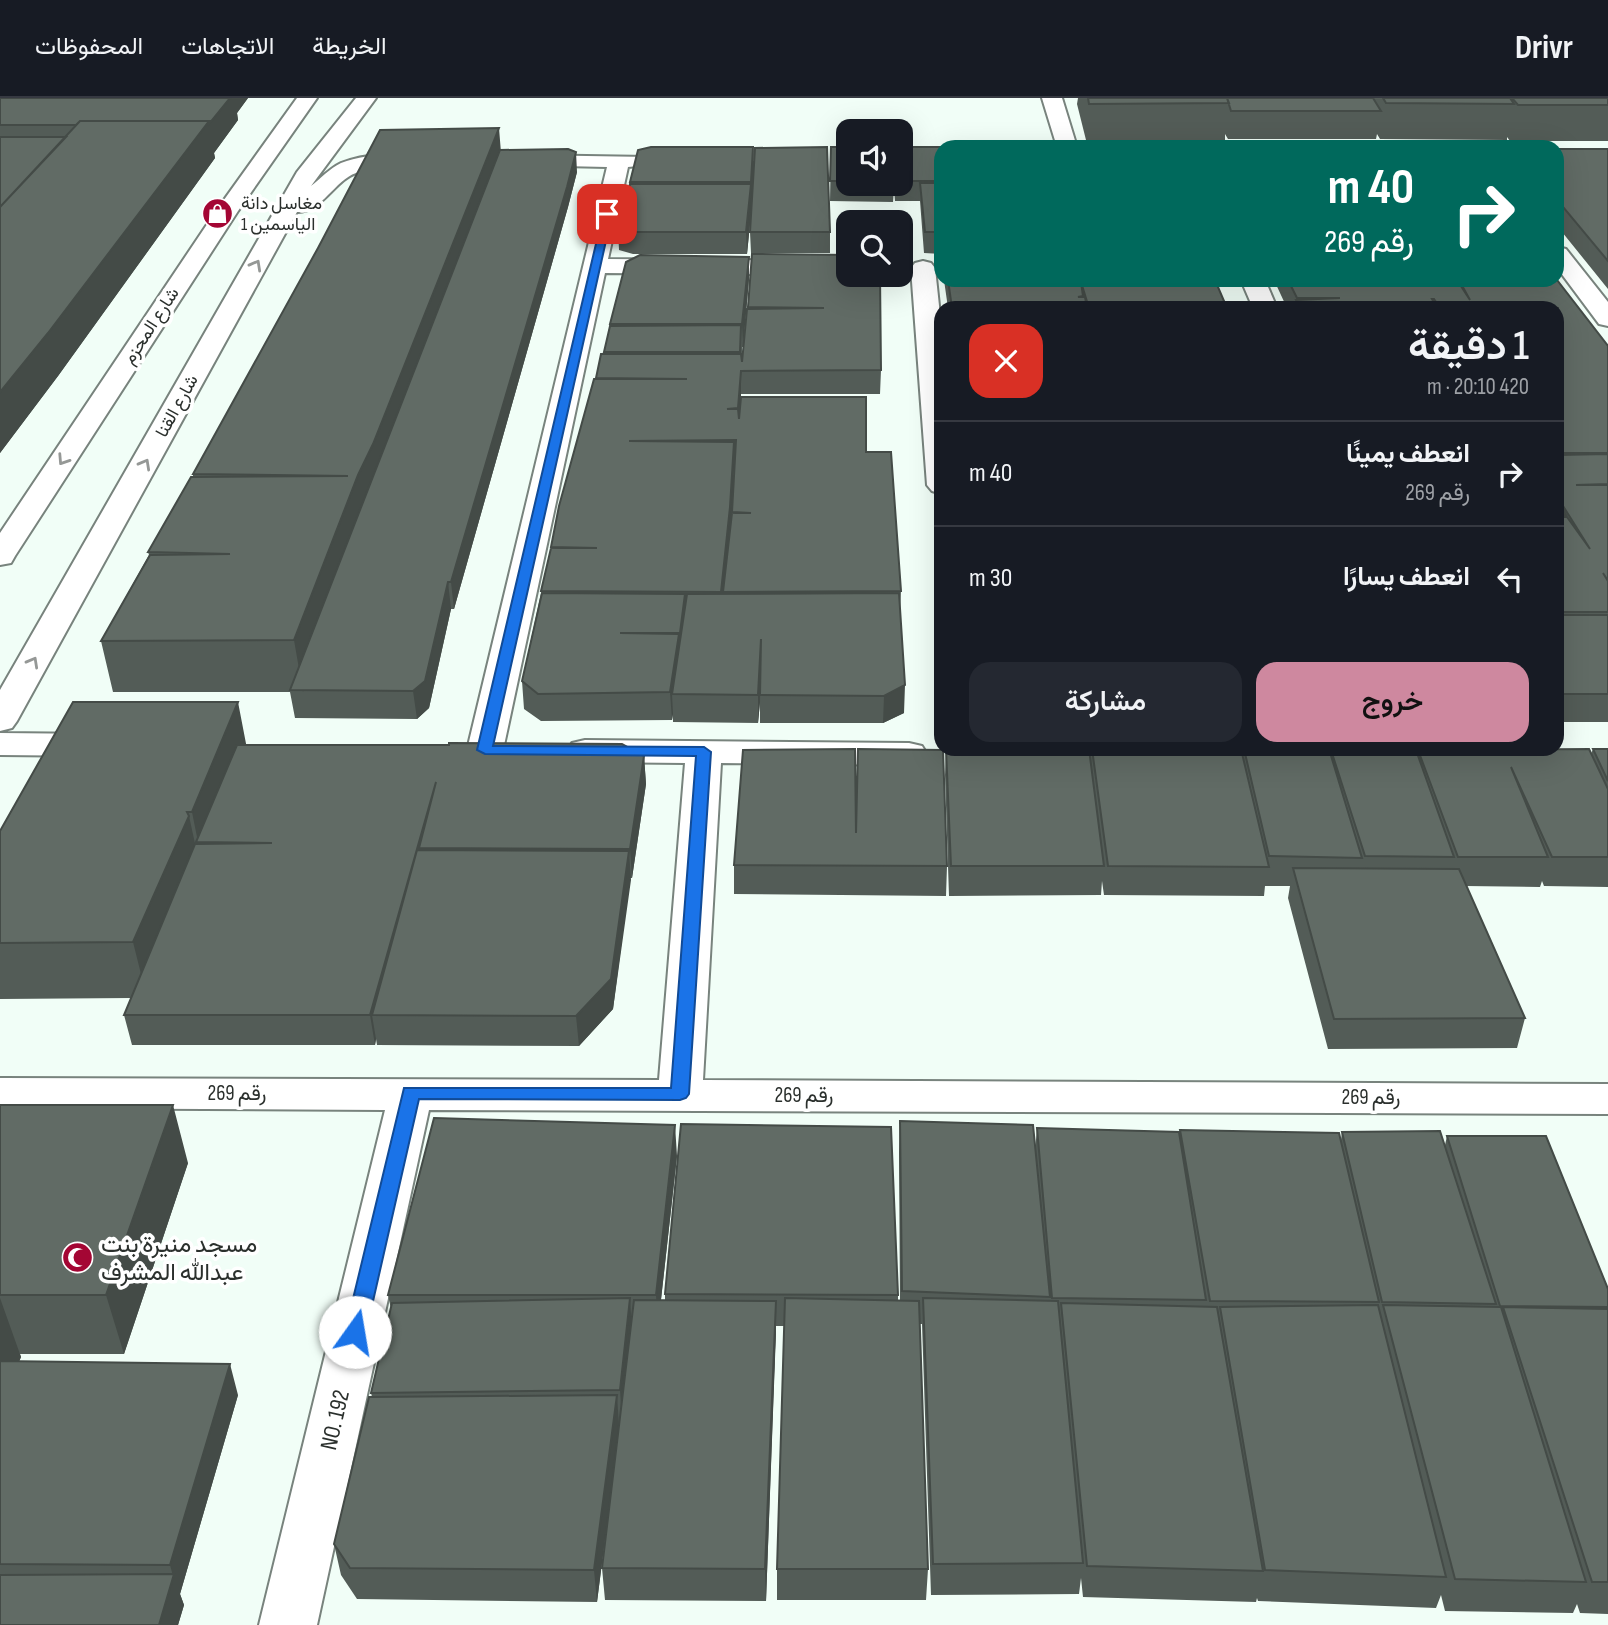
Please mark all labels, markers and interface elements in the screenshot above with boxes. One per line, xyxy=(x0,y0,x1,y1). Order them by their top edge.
text: Drivr xyxy=(1515,28,1573,68)
text: المحفوظات xyxy=(35,32,143,61)
text: الاتجاهات xyxy=(181,32,274,61)
text: الخريطة xyxy=(312,32,387,61)
map controls xyxy=(836,119,913,287)
button: sound xyxy=(836,119,913,196)
text: 40 m xyxy=(1328,159,1414,218)
icon: right xyxy=(1438,168,1529,259)
pin xyxy=(577,184,637,244)
place label: مغاسل دانة الياسمين 1 xyxy=(241,193,322,235)
icon: arrive xyxy=(588,195,626,233)
shop icon: مغاسل دانة الياسمين 1 xyxy=(201,196,235,230)
button: search xyxy=(836,210,913,287)
text: رقم 269 xyxy=(1324,223,1414,262)
one-way arrow xyxy=(248,260,261,272)
street label: شارع المحزم xyxy=(118,284,184,369)
text: 1 دقيقة xyxy=(1408,321,1529,372)
button: close xyxy=(969,324,1043,398)
street label: شارع القنا xyxy=(151,371,204,441)
text: 420 m · 20:10 xyxy=(1427,373,1529,401)
text: انعطف يمينًا xyxy=(1346,439,1470,470)
one-way arrow xyxy=(59,452,72,465)
icon: right xyxy=(1491,455,1529,493)
one-way arrow xyxy=(137,458,150,471)
text: 40 m xyxy=(969,458,1012,489)
text: رقم 269 xyxy=(1405,479,1470,507)
icon: left xyxy=(1491,560,1529,598)
text: انعطف يسارًا xyxy=(1343,562,1470,593)
text: 30 m xyxy=(969,563,1012,594)
one-way arrow xyxy=(25,657,38,669)
button: مشاركة xyxy=(969,662,1242,742)
button: خروج xyxy=(1256,662,1529,742)
street label: رقم 269 xyxy=(207,1081,267,1107)
street label: رقم 269 xyxy=(774,1083,834,1109)
street label: رقم 269 xyxy=(1341,1085,1401,1111)
place label: مسجد منيرة بنت عبدالله المشرف xyxy=(101,1230,257,1287)
mosque icon: مسجد منيرة بنت عبدالله المشرف xyxy=(61,1241,95,1275)
position arrow xyxy=(318,1295,392,1369)
street label: NO. 192 xyxy=(314,1387,356,1453)

